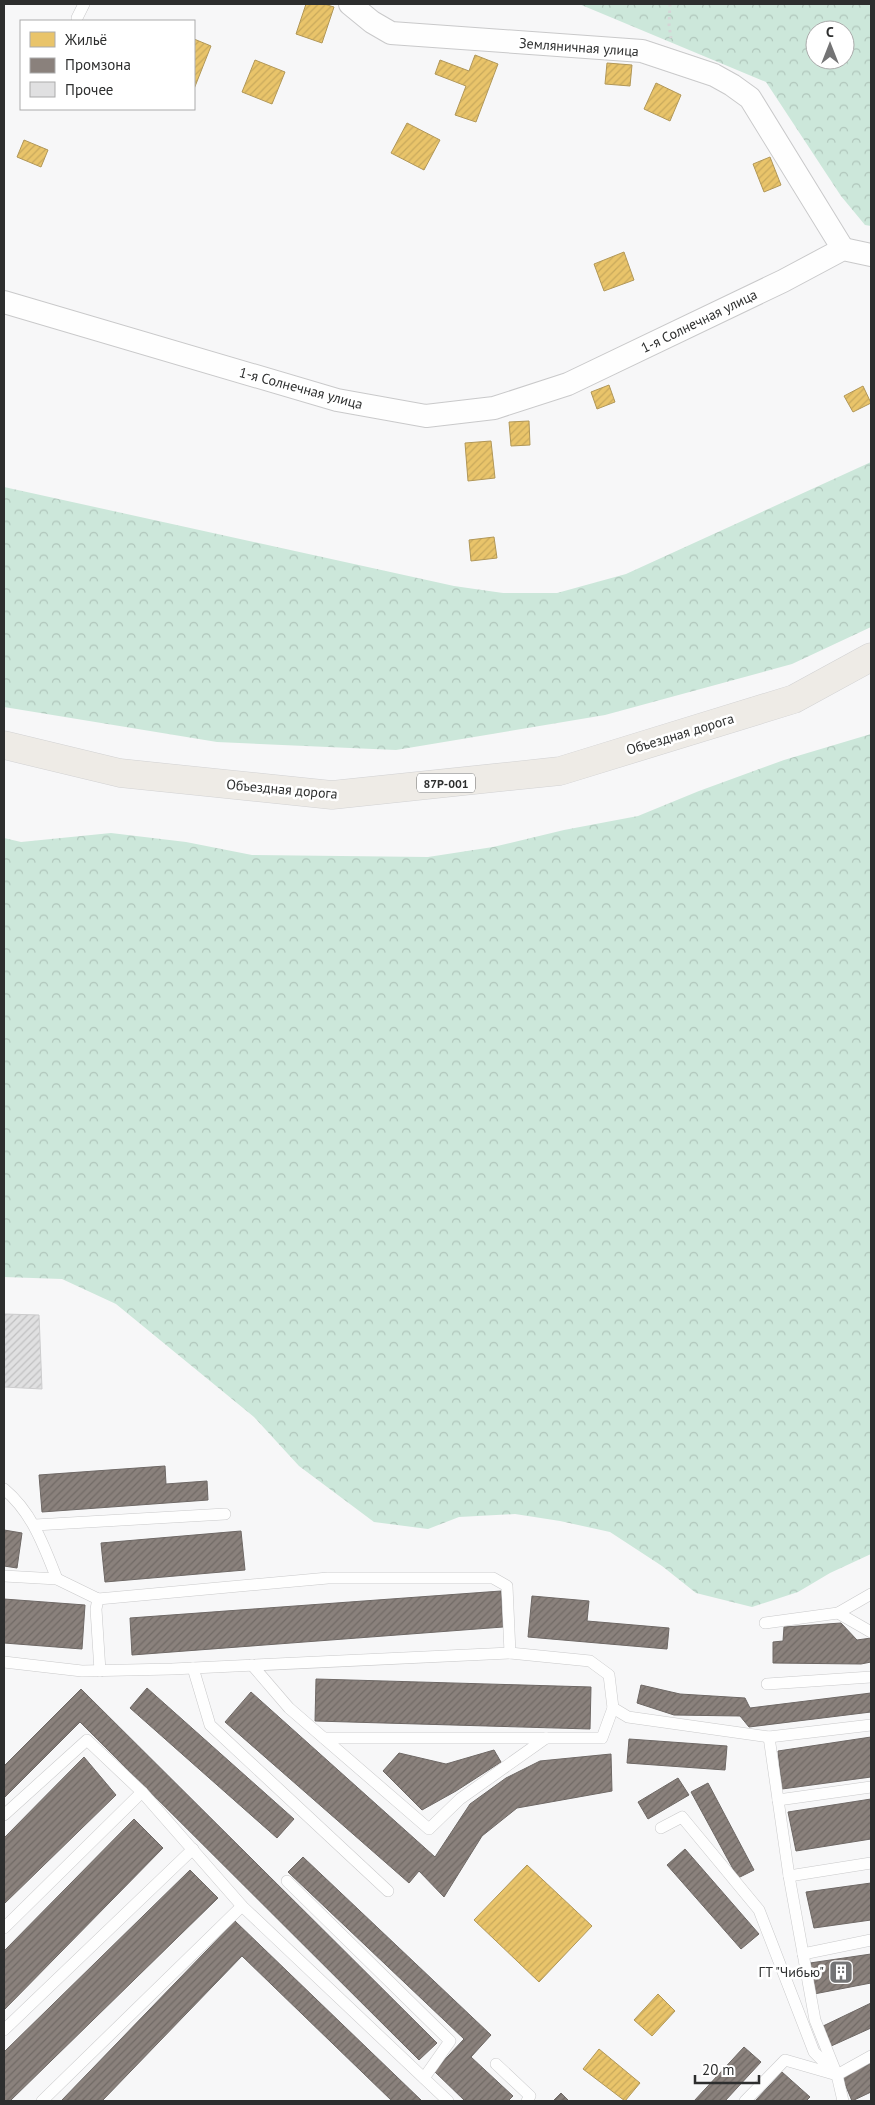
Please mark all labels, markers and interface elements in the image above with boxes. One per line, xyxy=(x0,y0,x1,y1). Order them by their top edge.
legend xyxy=(20,20,195,110)
north arrow xyxy=(805,20,855,70)
text: С xyxy=(826,23,834,41)
text: Жильё xyxy=(64,30,107,49)
street label: Земляничная улица xyxy=(519,34,640,60)
text: Промзона xyxy=(65,55,131,74)
text: Прочее xyxy=(65,80,113,99)
street label: 1-я Солнечная улица xyxy=(638,285,760,357)
street label: 1-я Солнечная улица xyxy=(237,363,365,413)
street label: Объездная дорога xyxy=(624,709,736,759)
road number: 87Р-001 xyxy=(417,774,475,792)
street label: Объездная дорога xyxy=(226,775,338,803)
building icon: ГТ "Чибью" xyxy=(828,1959,854,1985)
place label: ГТ "Чибью" xyxy=(759,1963,824,1981)
scale bar xyxy=(695,2052,759,2084)
text: 20 m xyxy=(702,2060,735,2079)

